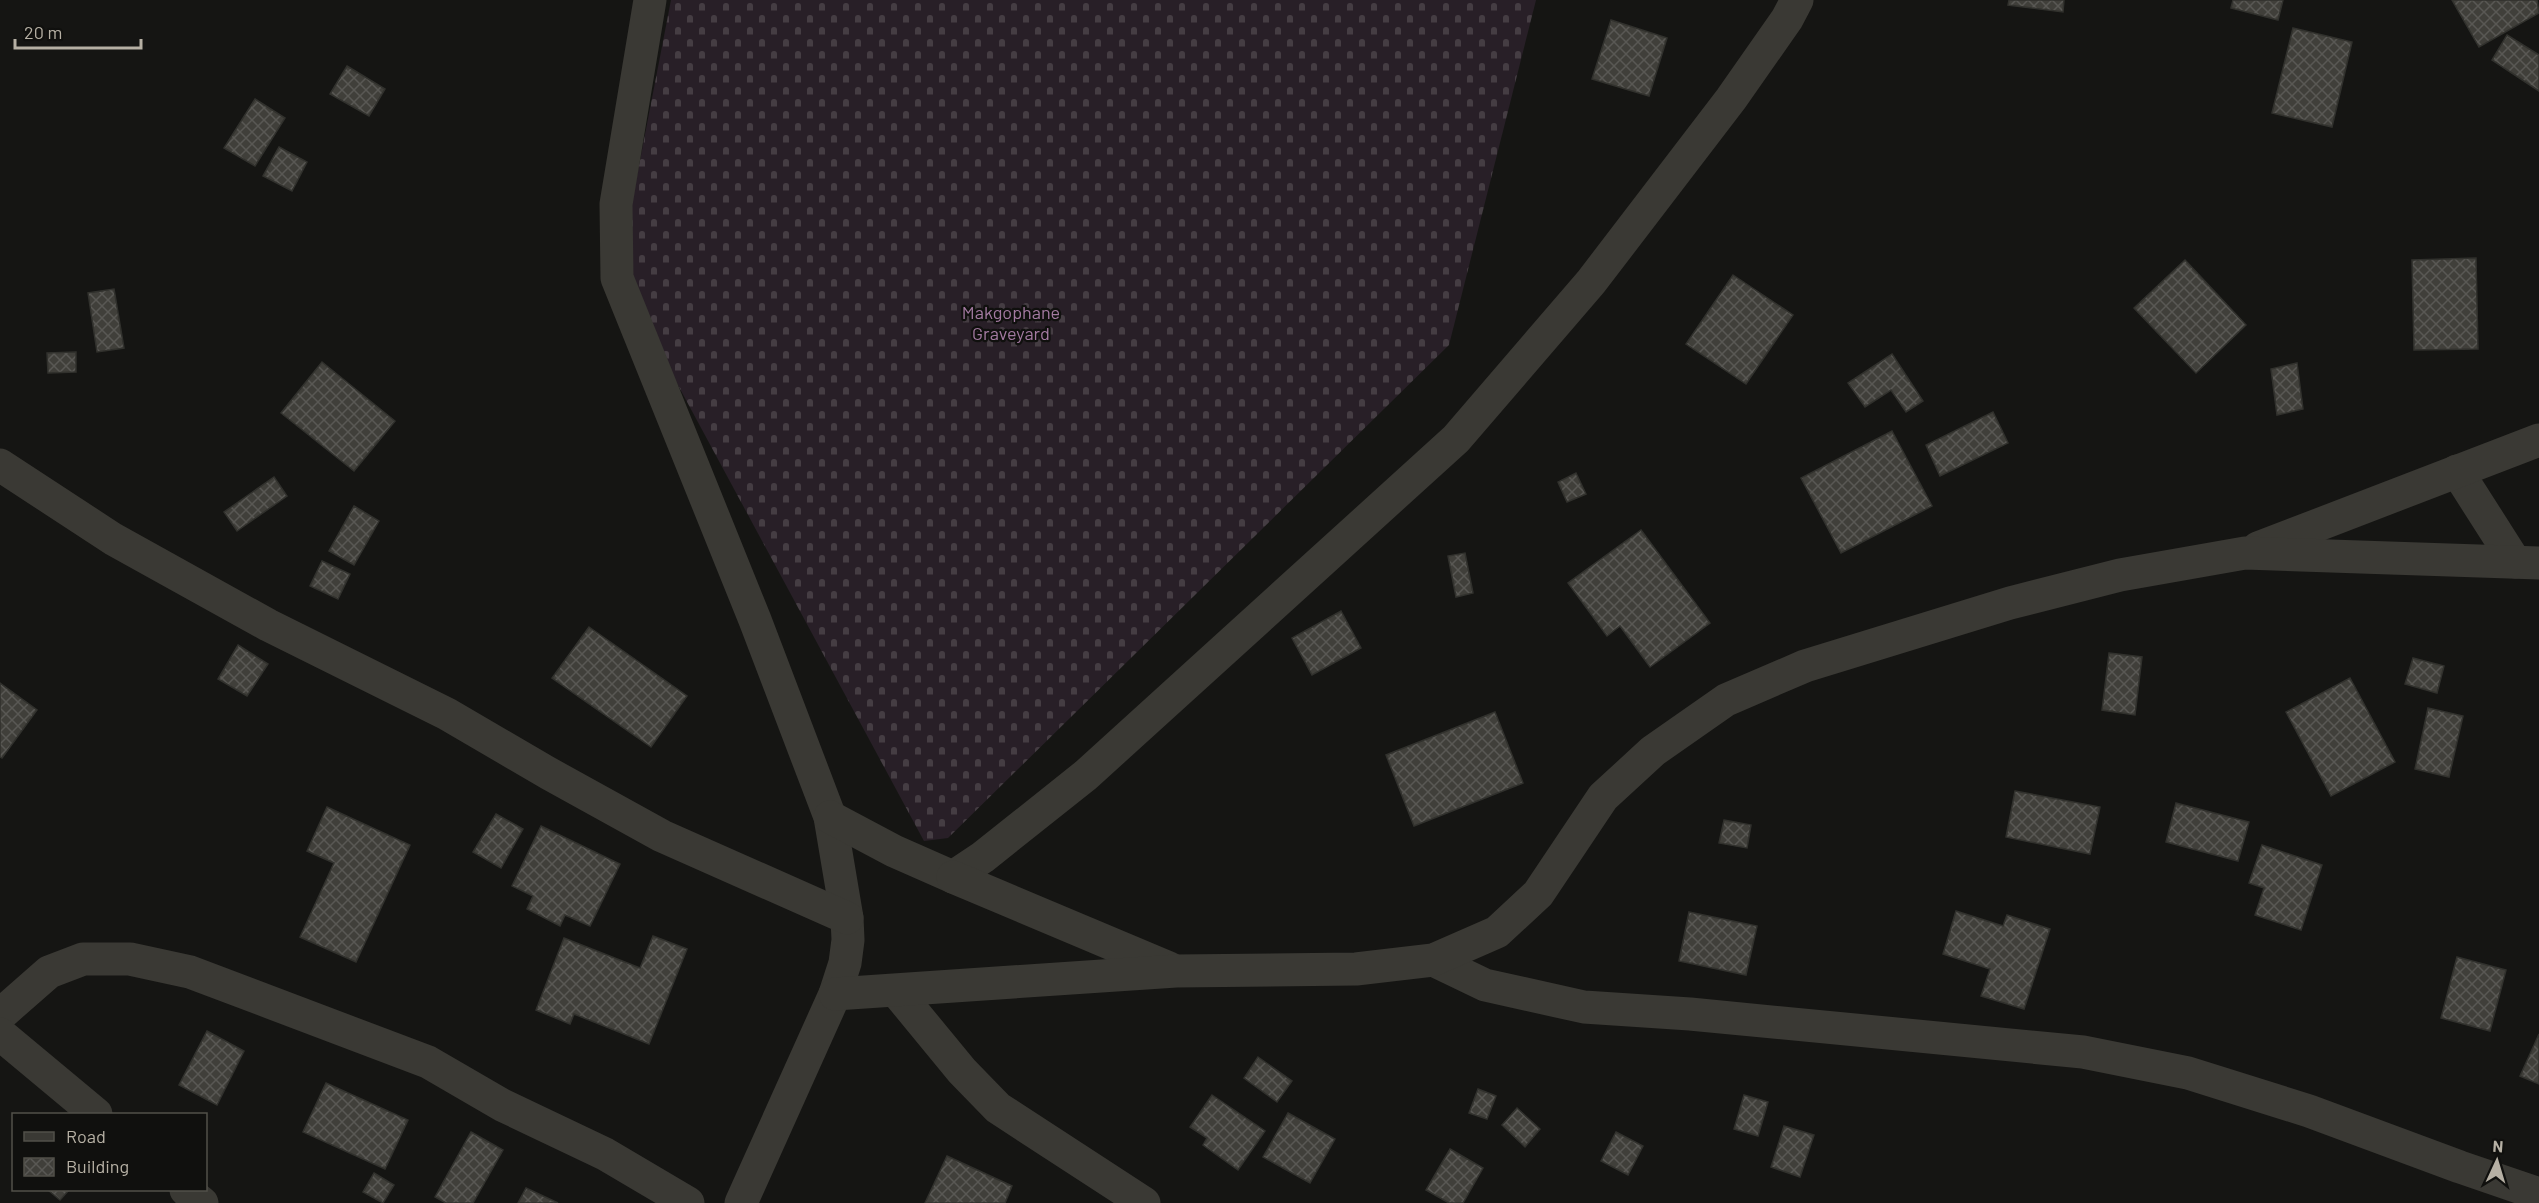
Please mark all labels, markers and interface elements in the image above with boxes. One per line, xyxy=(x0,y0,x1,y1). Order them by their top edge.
scale bar xyxy=(15,12,141,50)
text: 20 m xyxy=(24,21,62,43)
park label: Makgophane Graveyard xyxy=(962,301,1060,344)
legend xyxy=(12,1113,207,1191)
text: Road xyxy=(66,1125,106,1147)
north arrow xyxy=(2467,1131,2527,1191)
text: N xyxy=(2492,1136,2504,1155)
text: Building xyxy=(66,1155,129,1177)

